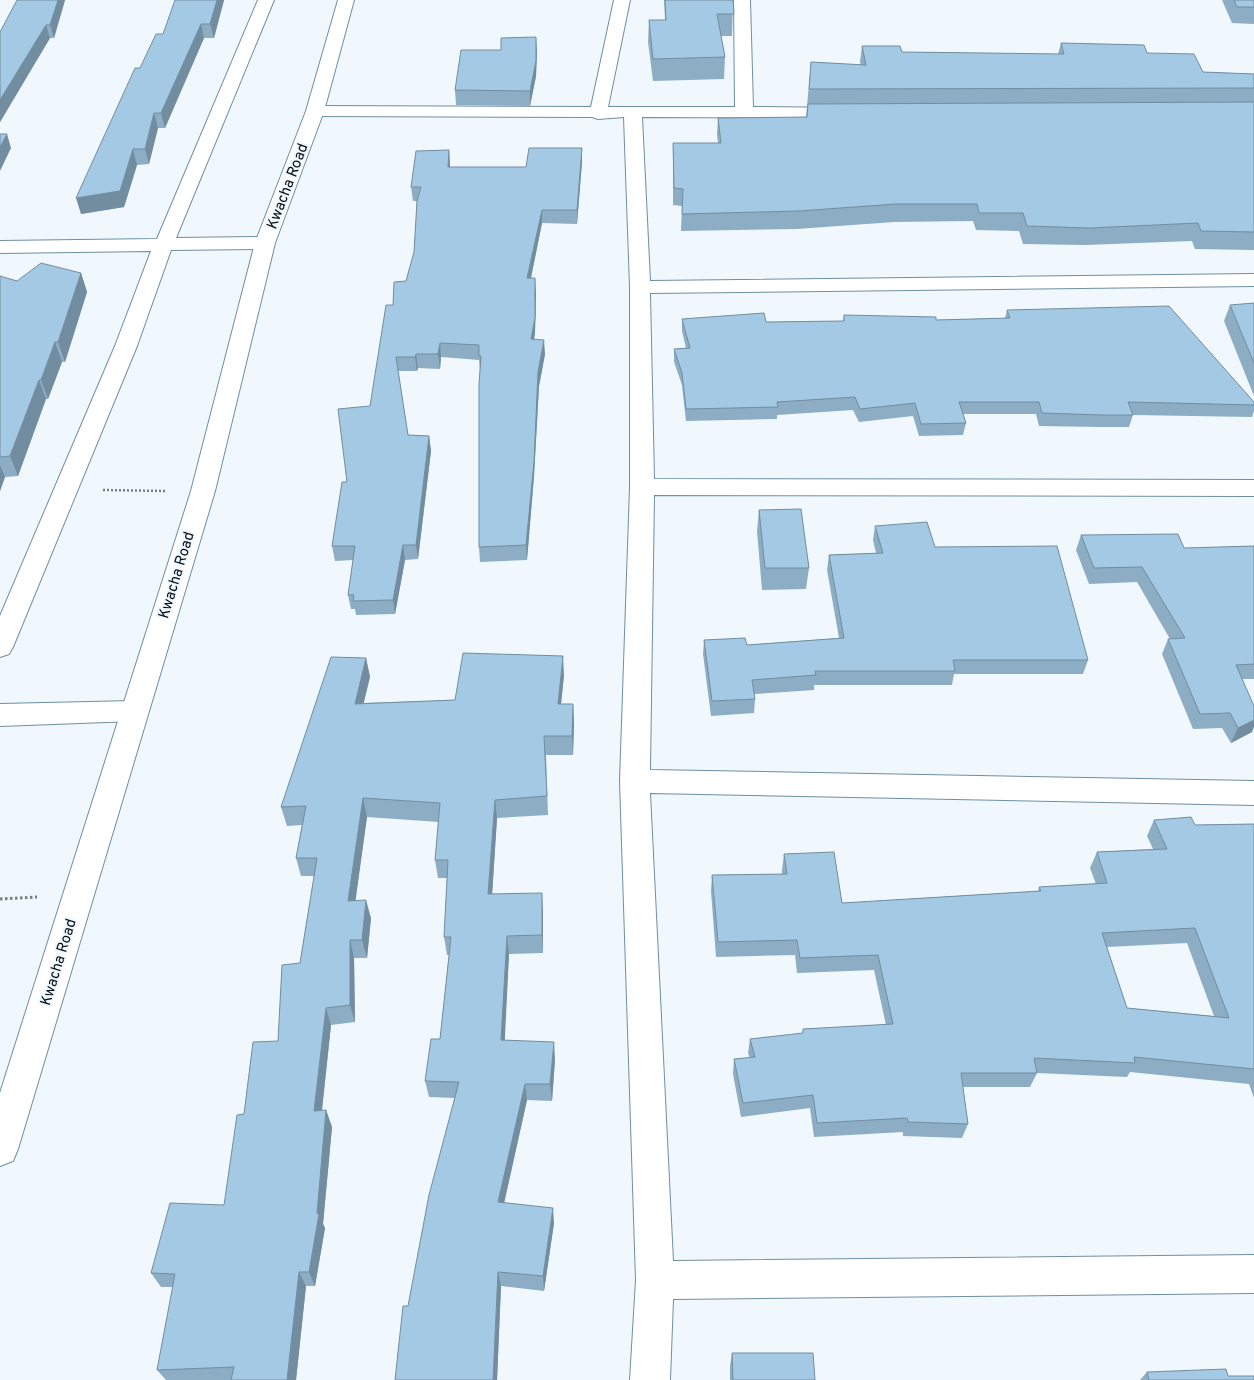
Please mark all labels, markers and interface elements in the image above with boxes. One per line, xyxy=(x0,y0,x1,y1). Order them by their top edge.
street label: Kwacha Road xyxy=(263,141,313,232)
street label: Kwacha Road xyxy=(155,530,200,621)
street label: Kwacha Road xyxy=(37,917,82,1008)

